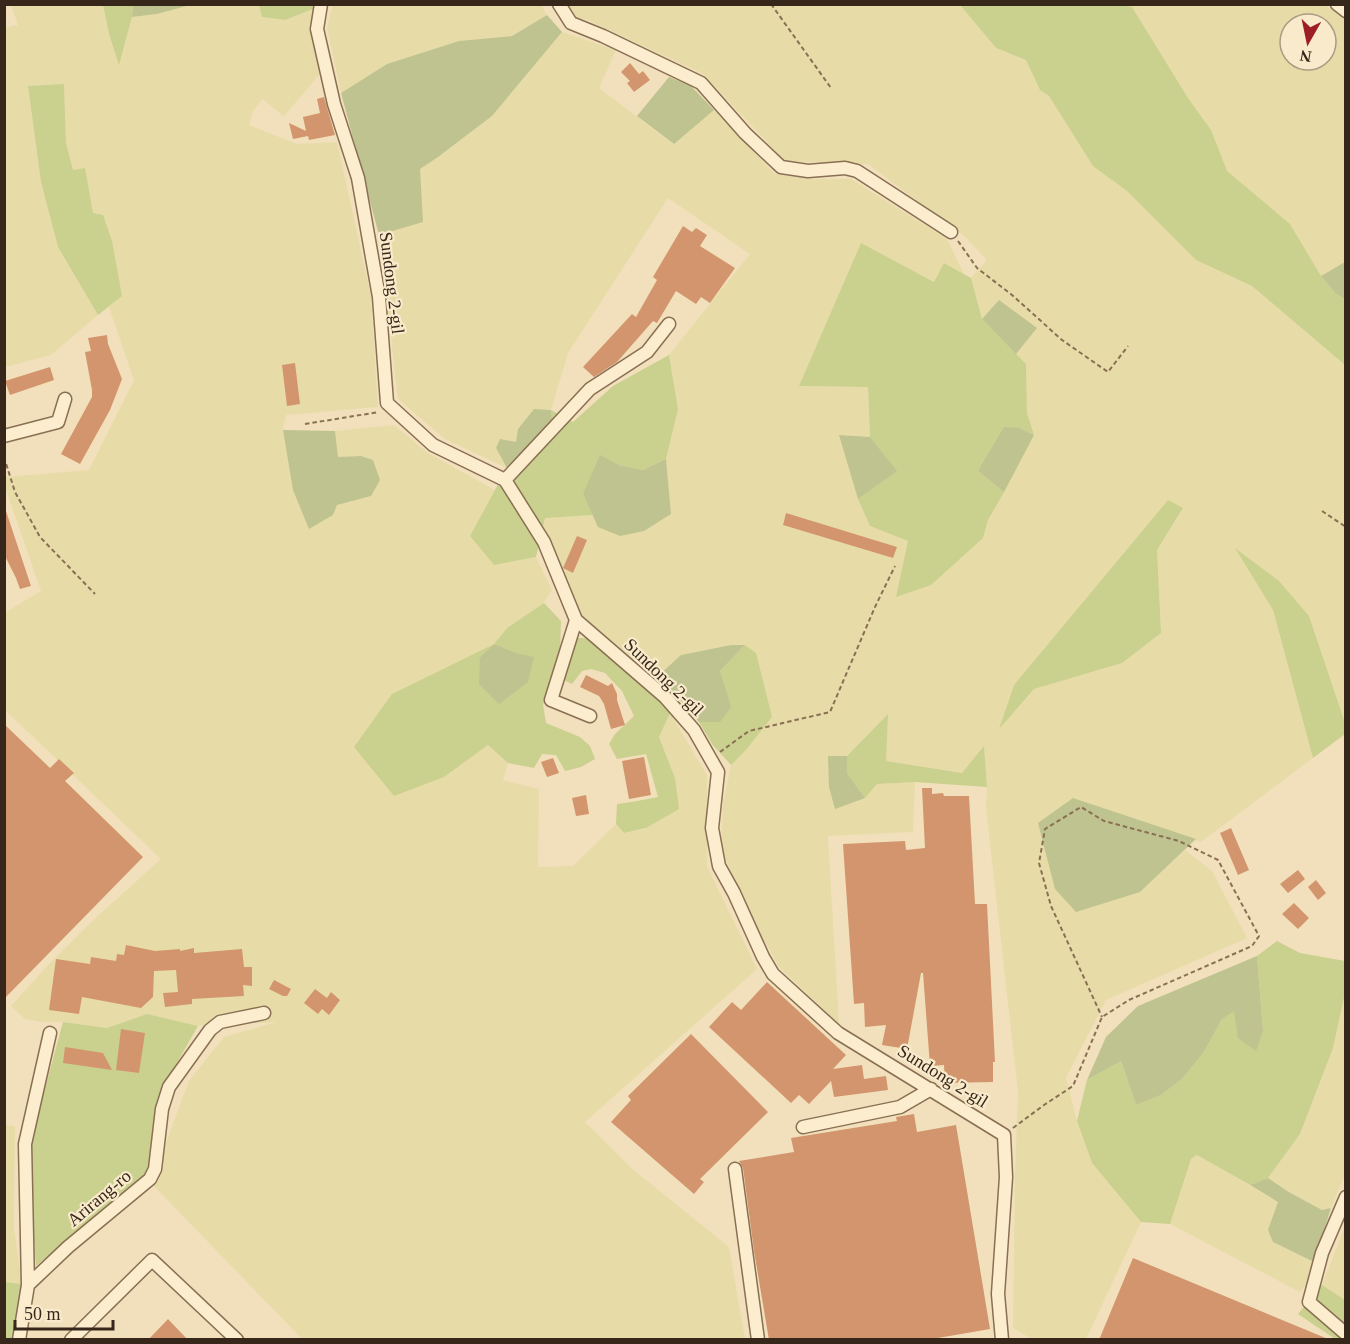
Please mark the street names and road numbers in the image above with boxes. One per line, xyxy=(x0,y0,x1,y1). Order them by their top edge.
street label: Sundong 2-gil xyxy=(376,231,408,335)
street label: Sundong 2-gil xyxy=(620,634,708,720)
street label: Sundong 2-gil xyxy=(894,1040,992,1112)
street label: Arirang-ro xyxy=(63,1166,135,1230)

